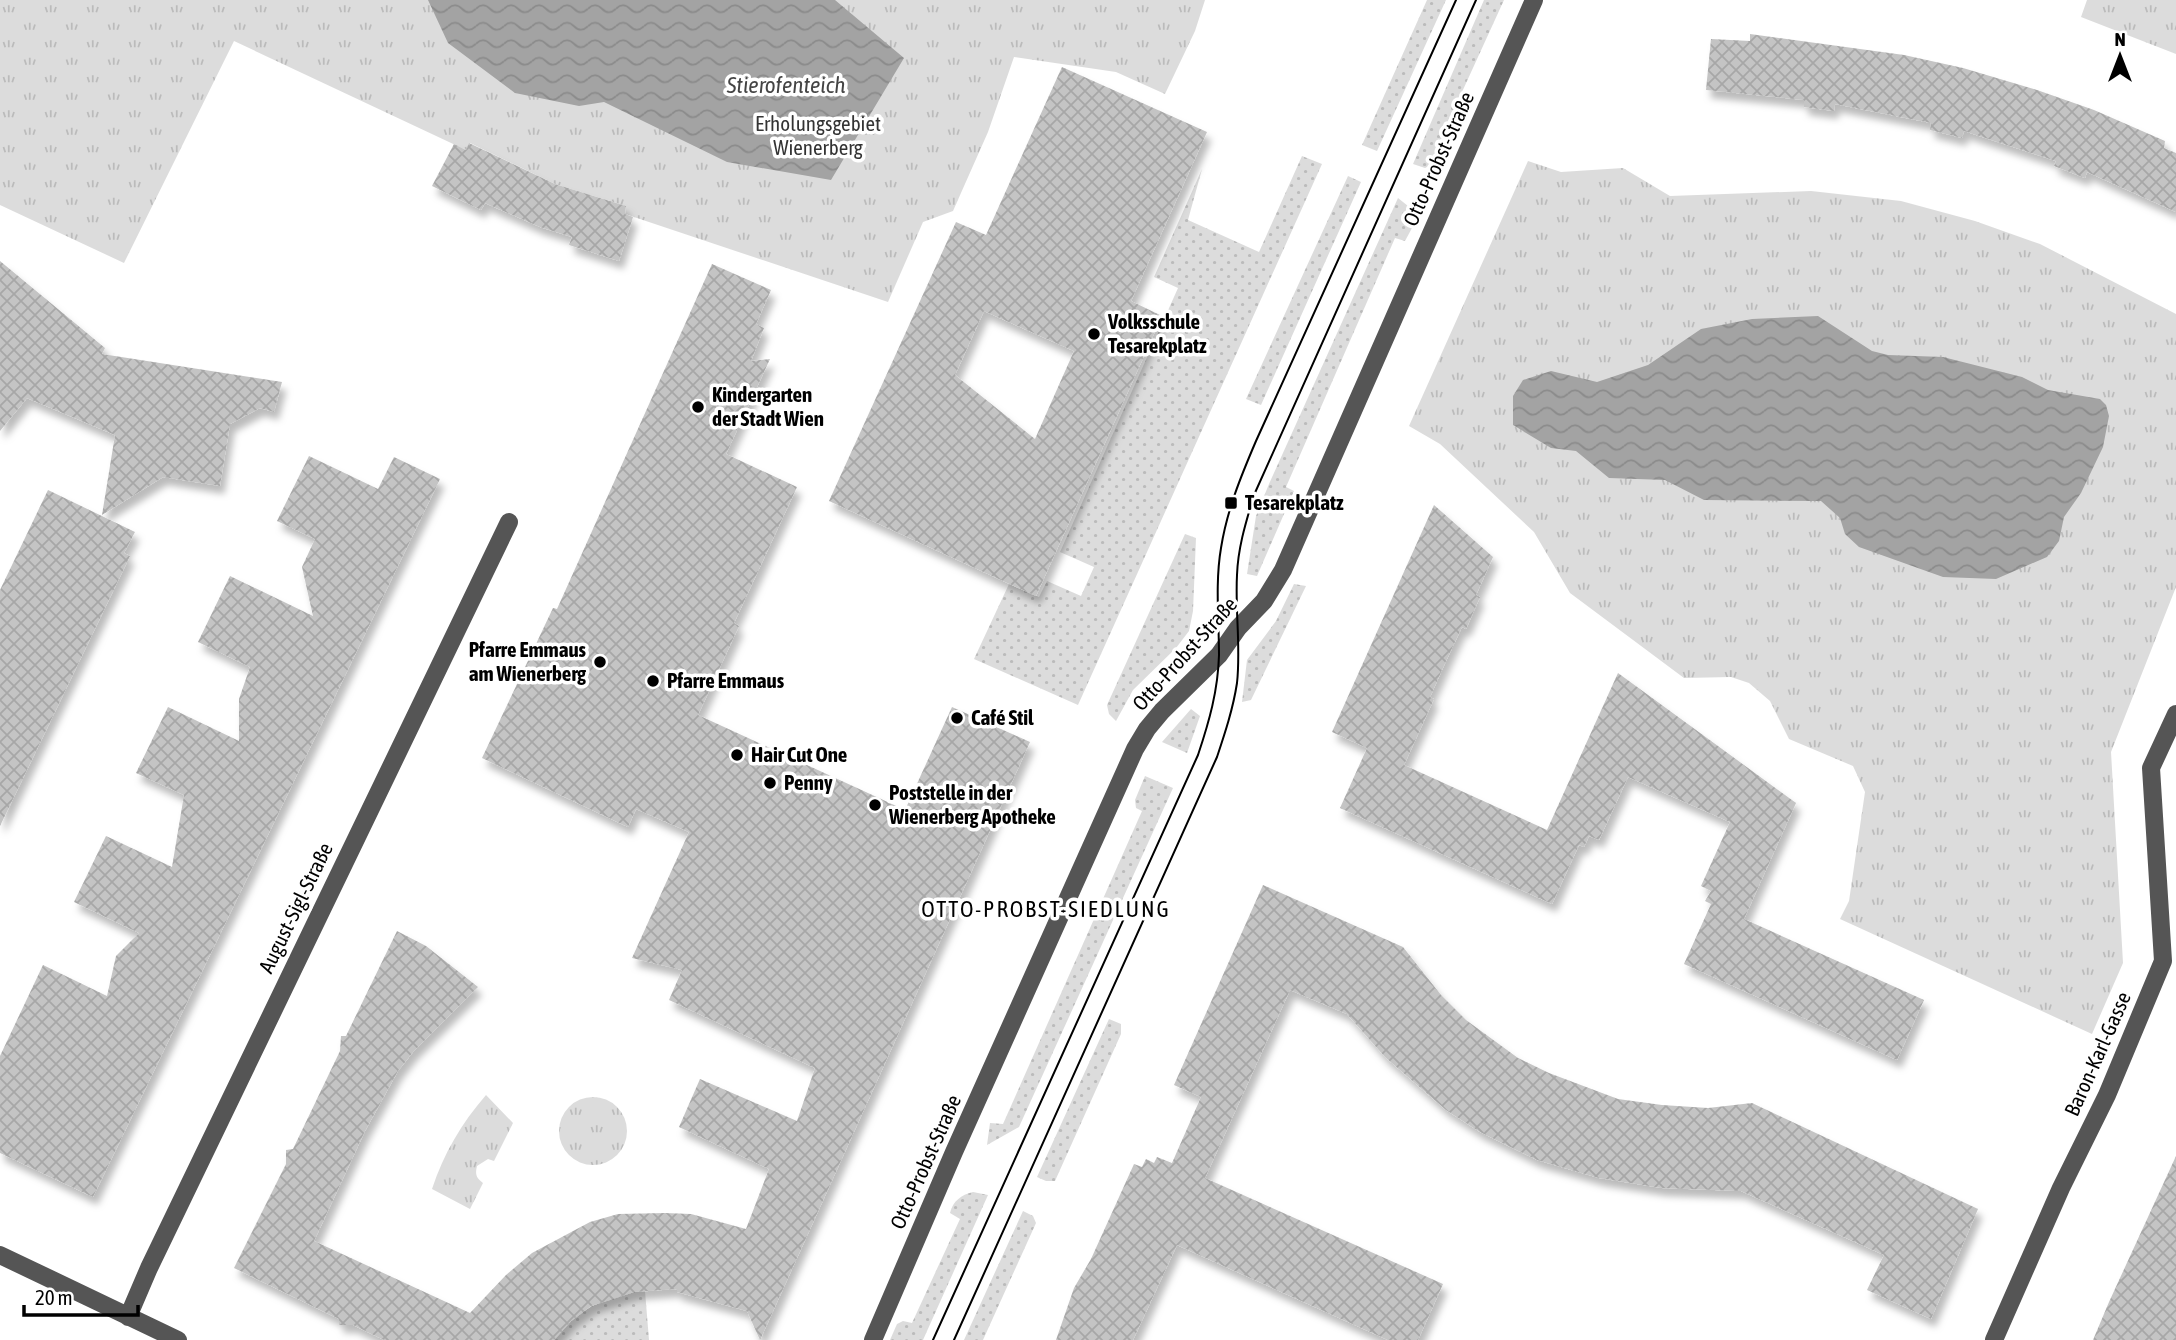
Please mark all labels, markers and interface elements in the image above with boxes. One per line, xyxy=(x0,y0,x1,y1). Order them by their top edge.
north arrow xyxy=(2085,21,2155,91)
text: N xyxy=(2114,28,2126,50)
water label: Stierofenteich xyxy=(726,72,845,98)
street label: Otto-Probst-Straße xyxy=(1398,88,1478,229)
park label: Erholungsgebiet Wienerberg xyxy=(755,111,881,159)
place label: Volksschule Tesarekplatz xyxy=(1107,309,1207,357)
marker: Volksschule Tesarekplatz xyxy=(1086,326,1102,342)
place label: Kindergarten der Stadt Wien xyxy=(712,382,824,430)
marker: Kindergarten der Stadt Wien xyxy=(690,399,706,415)
place label: Tesarekplatz xyxy=(1245,490,1344,514)
marker: Tesarekplatz xyxy=(1223,495,1239,511)
street label: Otto-Probst-Straße xyxy=(1127,592,1241,715)
place label: Pfarre Emmaus am Wienerberg xyxy=(469,637,587,685)
marker: Pfarre Emmaus am Wienerberg xyxy=(592,654,608,670)
place label: Pfarre Emmaus xyxy=(667,668,785,692)
marker: Pfarre Emmaus xyxy=(645,673,661,689)
place label: Café Stil xyxy=(971,705,1034,729)
marker: Café Stil xyxy=(949,710,965,726)
place label: Hair Cut One xyxy=(751,742,847,766)
marker: Hair Cut One xyxy=(729,747,745,763)
place label: Penny xyxy=(784,770,833,794)
marker: Penny xyxy=(762,775,778,791)
place label: Poststelle in der Wienerberg Apotheke xyxy=(888,780,1056,828)
marker: Poststelle in der Wienerberg Apotheke xyxy=(867,797,883,813)
street label: August-Sigl-Straße xyxy=(253,839,337,976)
district label: OTTO-PROBST-SIEDLUNG xyxy=(921,896,1171,922)
street label: Baron-Karl-Gasse xyxy=(2059,988,2135,1119)
street label: Otto-Probst-Straße xyxy=(885,1091,965,1232)
scale bar xyxy=(24,1274,138,1318)
text: 20 m xyxy=(35,1285,73,1309)

